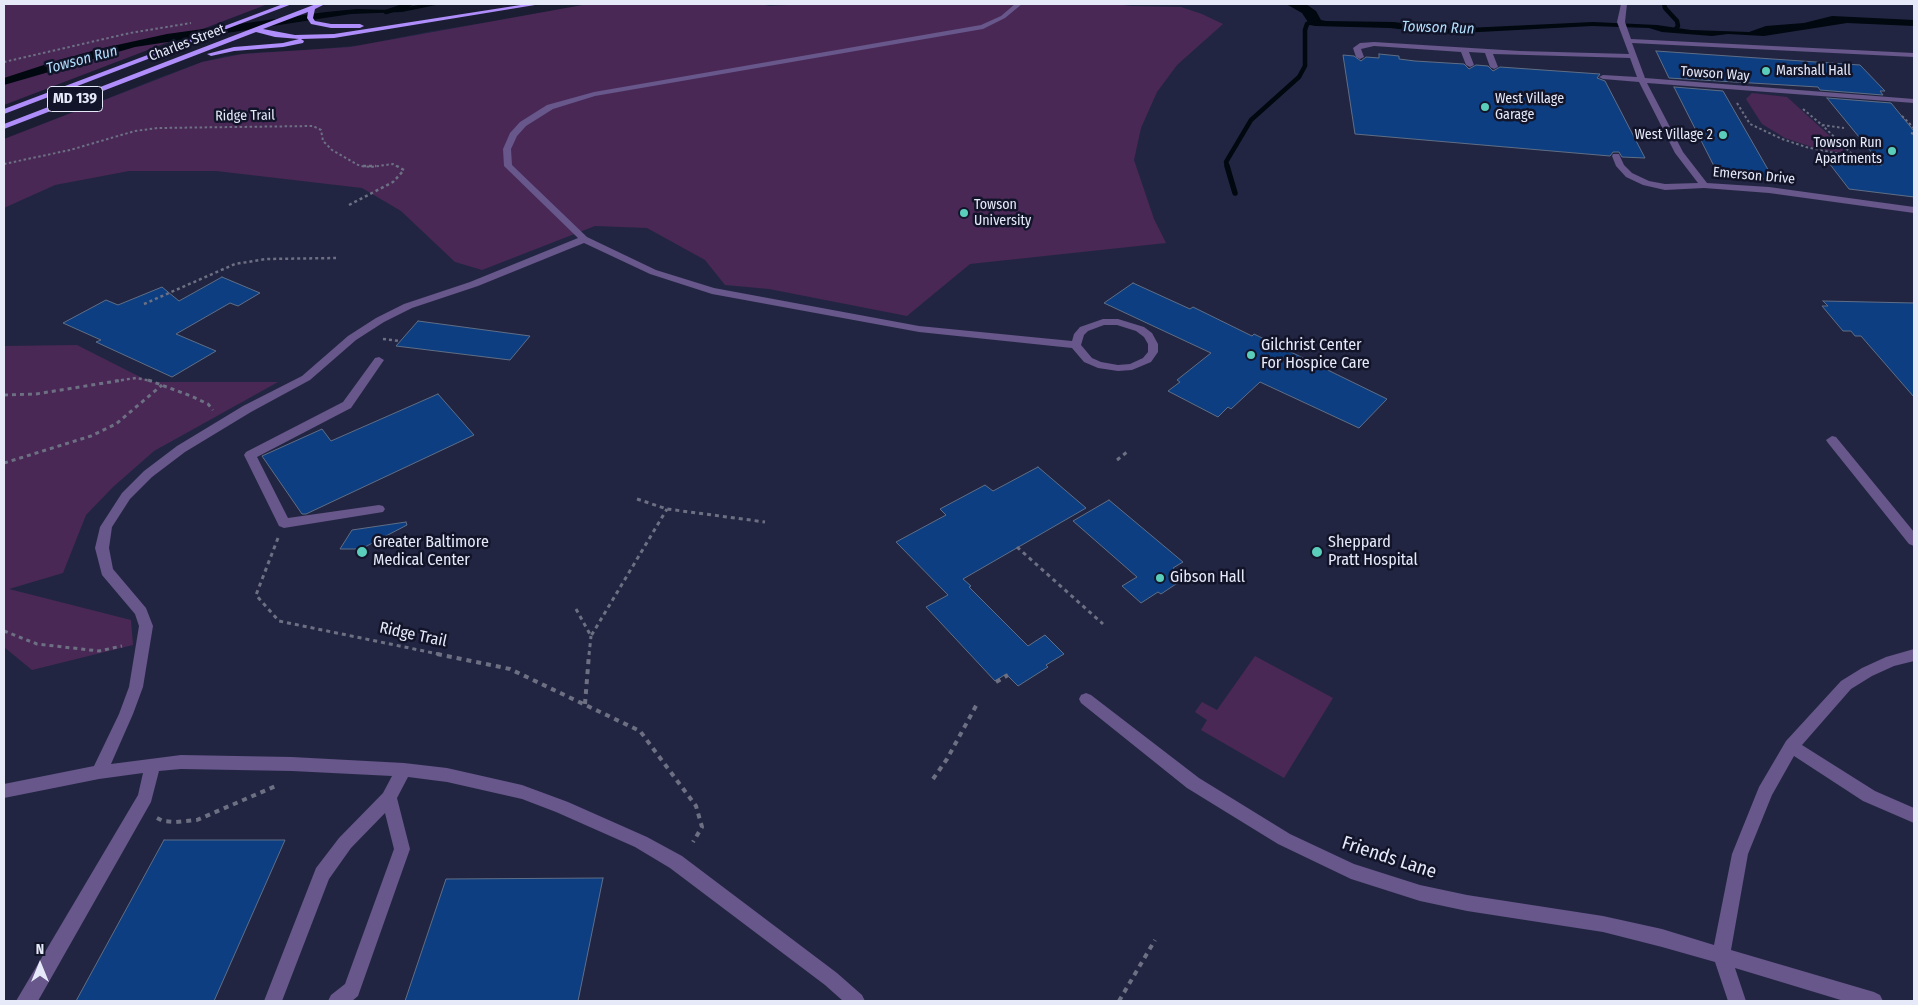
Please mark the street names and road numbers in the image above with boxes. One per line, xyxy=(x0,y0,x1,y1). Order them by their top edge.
street label: Charles Street xyxy=(146,21,228,65)
street label: Towson Way xyxy=(1680,63,1750,85)
road number: MD 139 xyxy=(48,86,102,112)
street label: Ridge Trail xyxy=(215,107,275,125)
street label: Emerson Drive xyxy=(1712,164,1796,188)
street label: Ridge Trail xyxy=(378,619,448,651)
street label: Friends Lane xyxy=(1339,832,1439,884)

